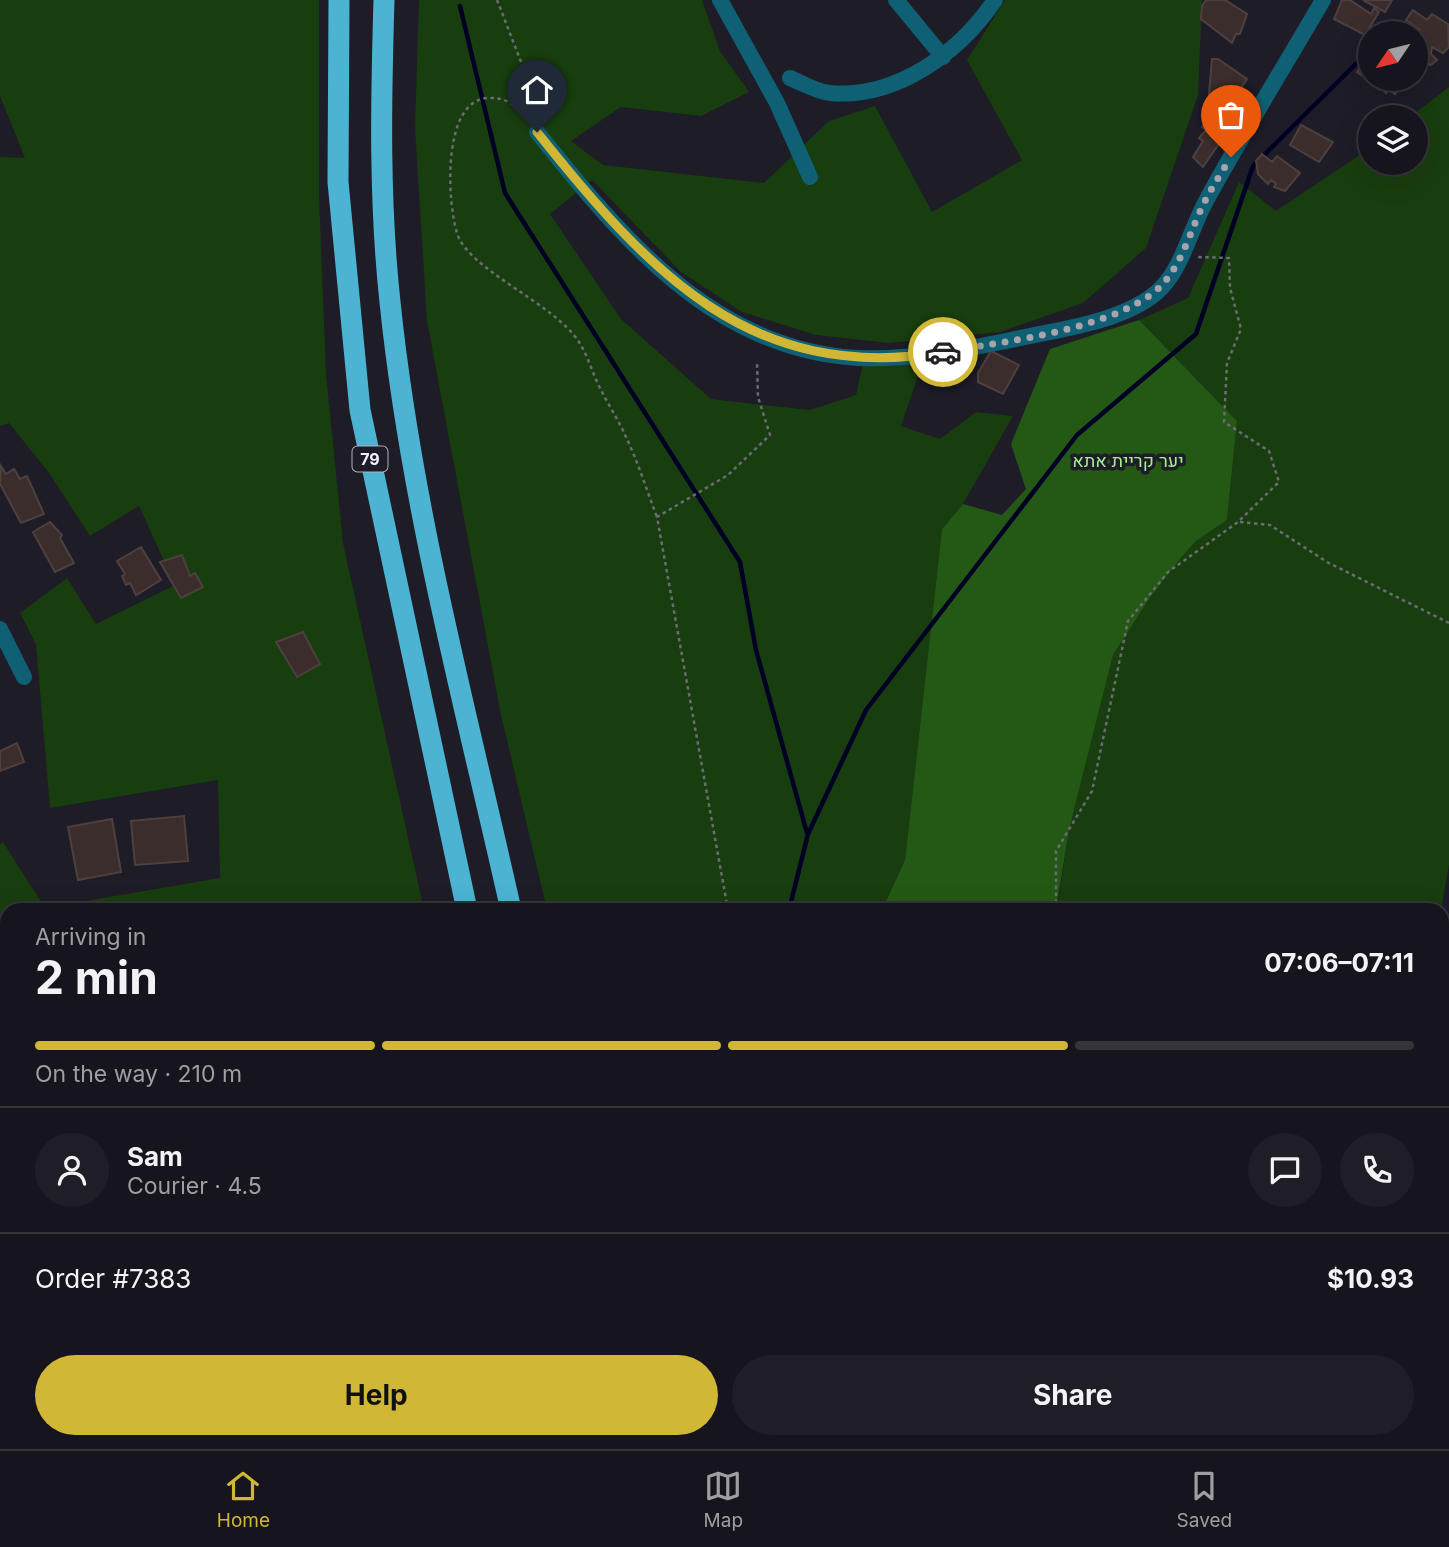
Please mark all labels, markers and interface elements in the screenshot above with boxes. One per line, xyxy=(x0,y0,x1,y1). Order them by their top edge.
north arrow xyxy=(1358,21,1428,91)
map controls xyxy=(1358,21,1428,175)
pin xyxy=(507,60,567,132)
icon: home xyxy=(518,71,556,109)
pin xyxy=(1201,85,1261,157)
icon: bag xyxy=(1212,96,1250,134)
button: layers xyxy=(1358,105,1428,175)
courier xyxy=(908,317,978,387)
icon: car xyxy=(924,333,962,371)
road number: 79 xyxy=(352,446,388,472)
park label: יער קריית אתא xyxy=(1072,450,1184,471)
text: Arriving in xyxy=(35,923,146,951)
text: 07:06–07:11 xyxy=(1264,947,1414,978)
text: 2 min xyxy=(35,949,158,1005)
text: On the way · 210 m xyxy=(35,1060,242,1088)
button: person xyxy=(35,1133,109,1207)
button: chat xyxy=(1248,1133,1322,1207)
button: phone xyxy=(1340,1133,1414,1207)
text: Sam xyxy=(127,1141,183,1172)
text: Courier · 4.5 xyxy=(127,1172,262,1200)
text: Order #7383 xyxy=(35,1263,191,1294)
text: $10.93 xyxy=(1327,1263,1414,1294)
button: Help xyxy=(35,1355,718,1435)
button: Share xyxy=(732,1355,1414,1435)
tab: Home xyxy=(217,1467,270,1532)
tab: Map xyxy=(704,1467,743,1532)
tab: Saved xyxy=(1177,1467,1232,1532)

